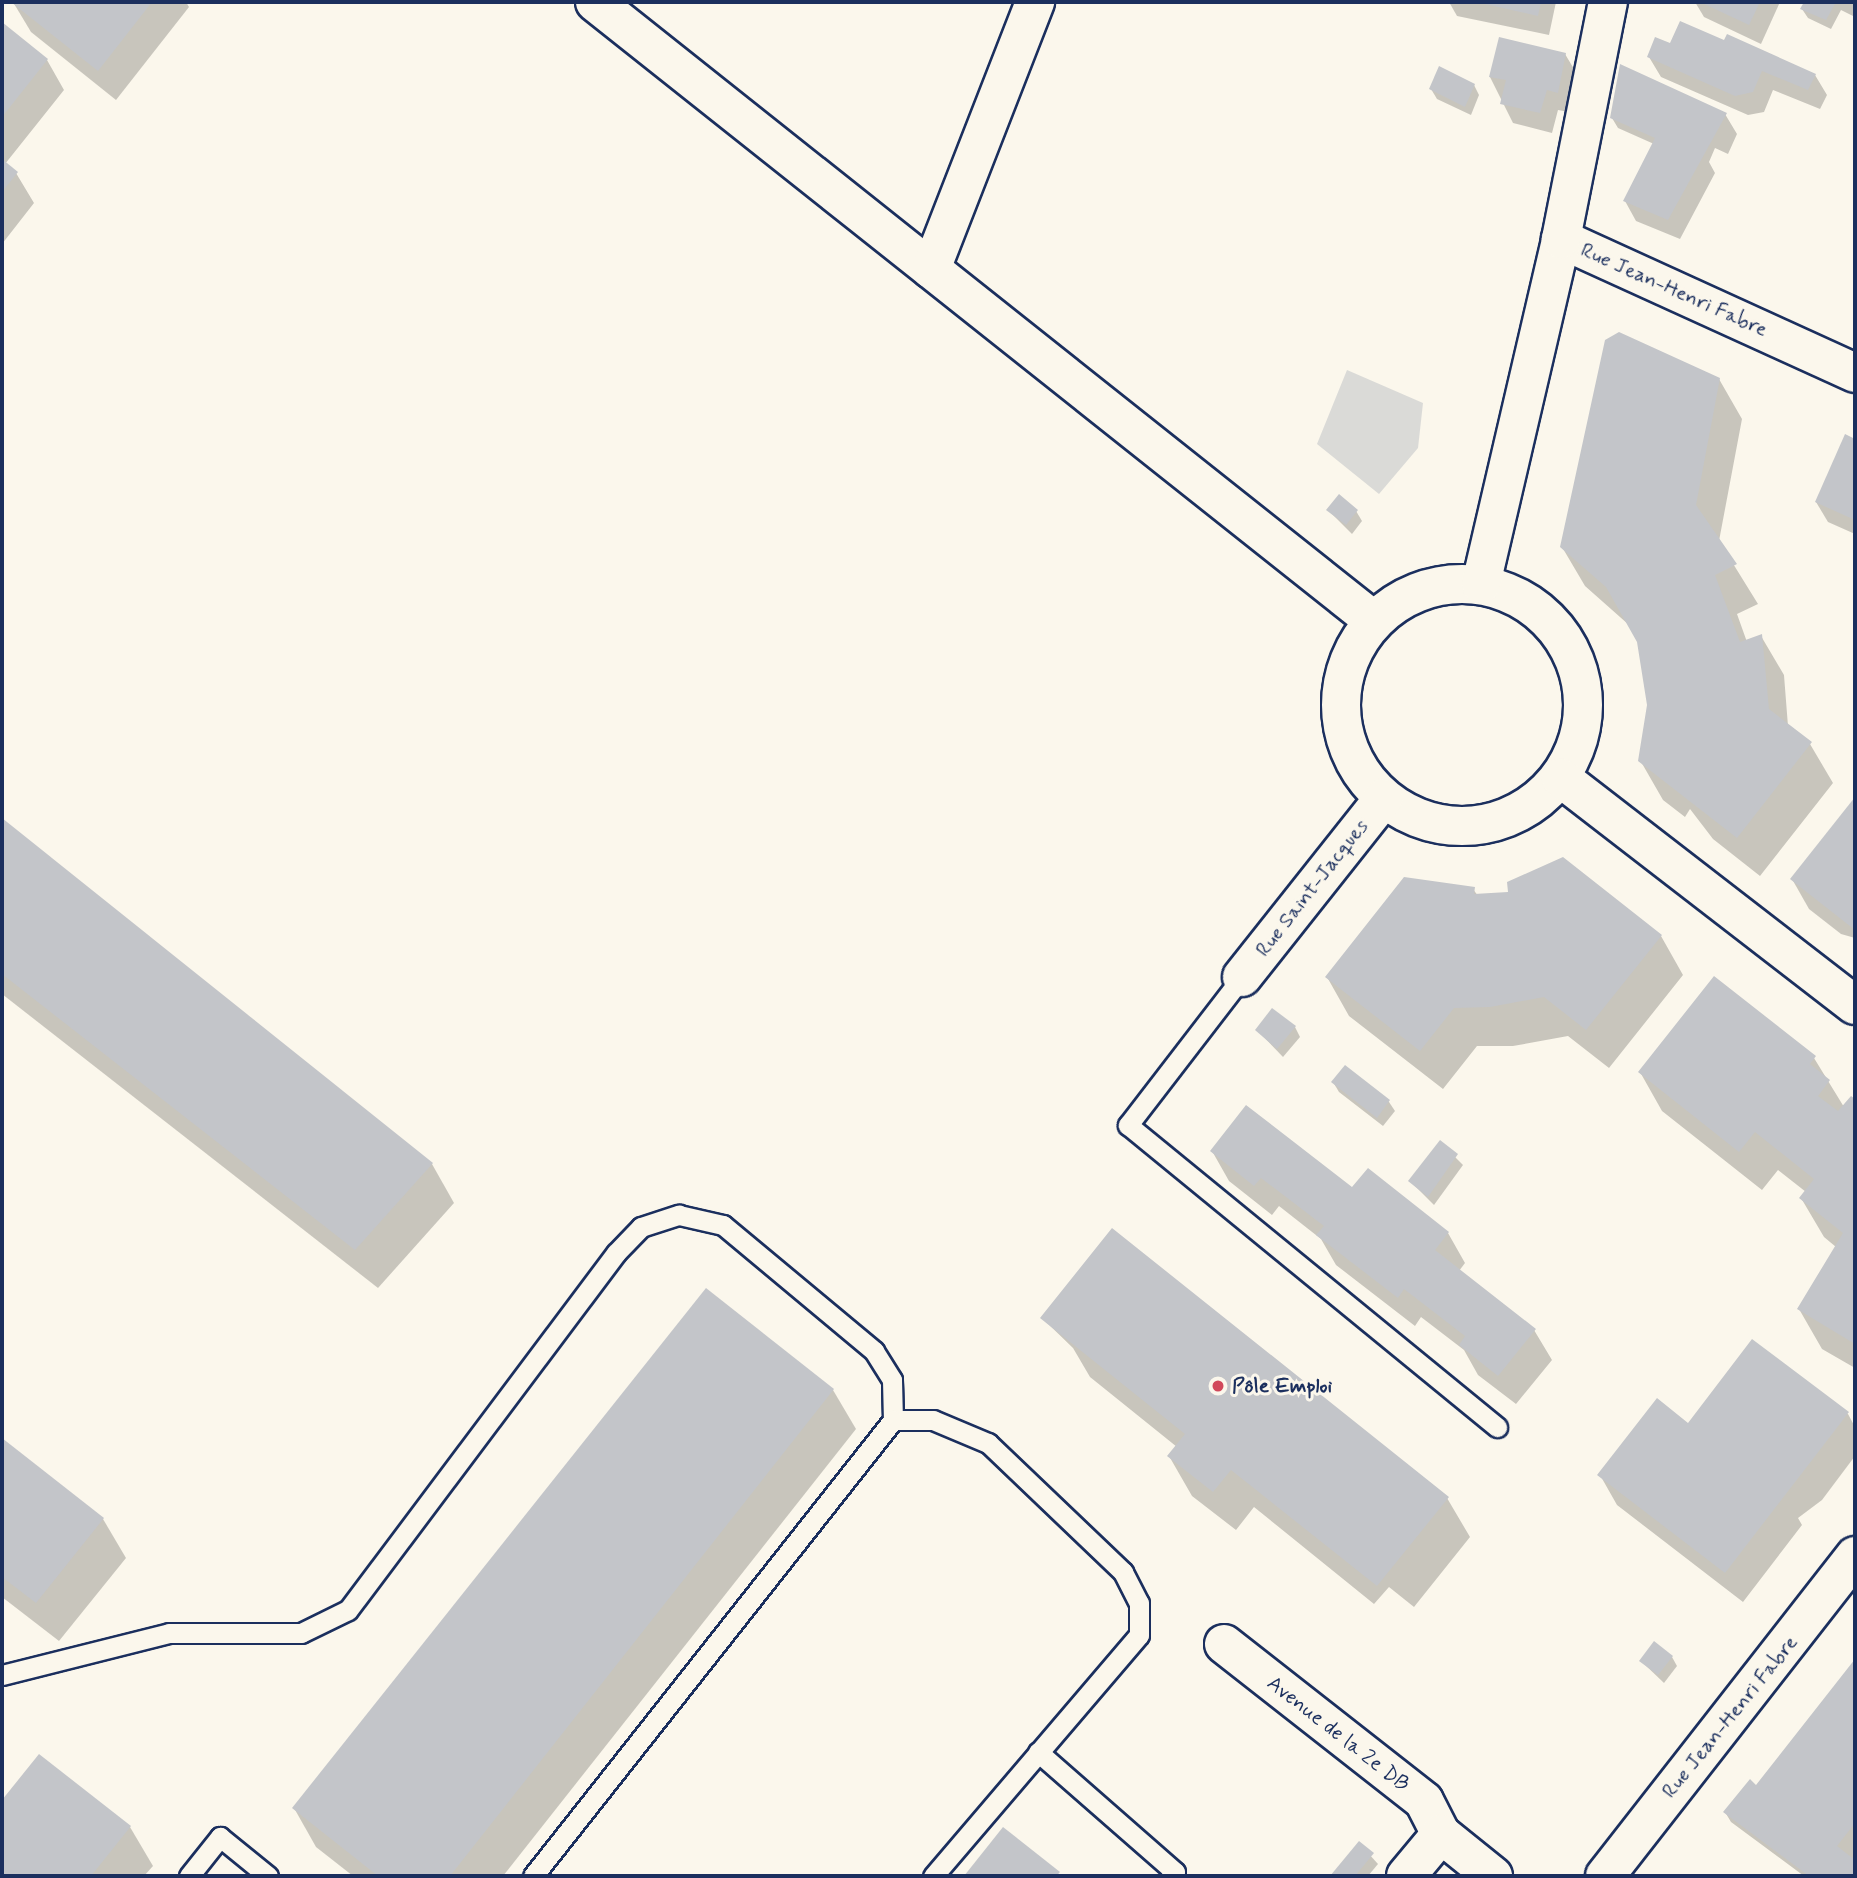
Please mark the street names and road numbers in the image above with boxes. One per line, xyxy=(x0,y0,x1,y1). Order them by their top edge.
street label: Rue Jean-Henri Fabre xyxy=(1578,238,1770,342)
street label: Rue Saint-Jacques xyxy=(1251,815,1373,961)
street label: Rue Jean-Henri Fabre xyxy=(1657,1632,1803,1802)
street label: Avenue de la 2e DB xyxy=(1262,1671,1414,1797)

